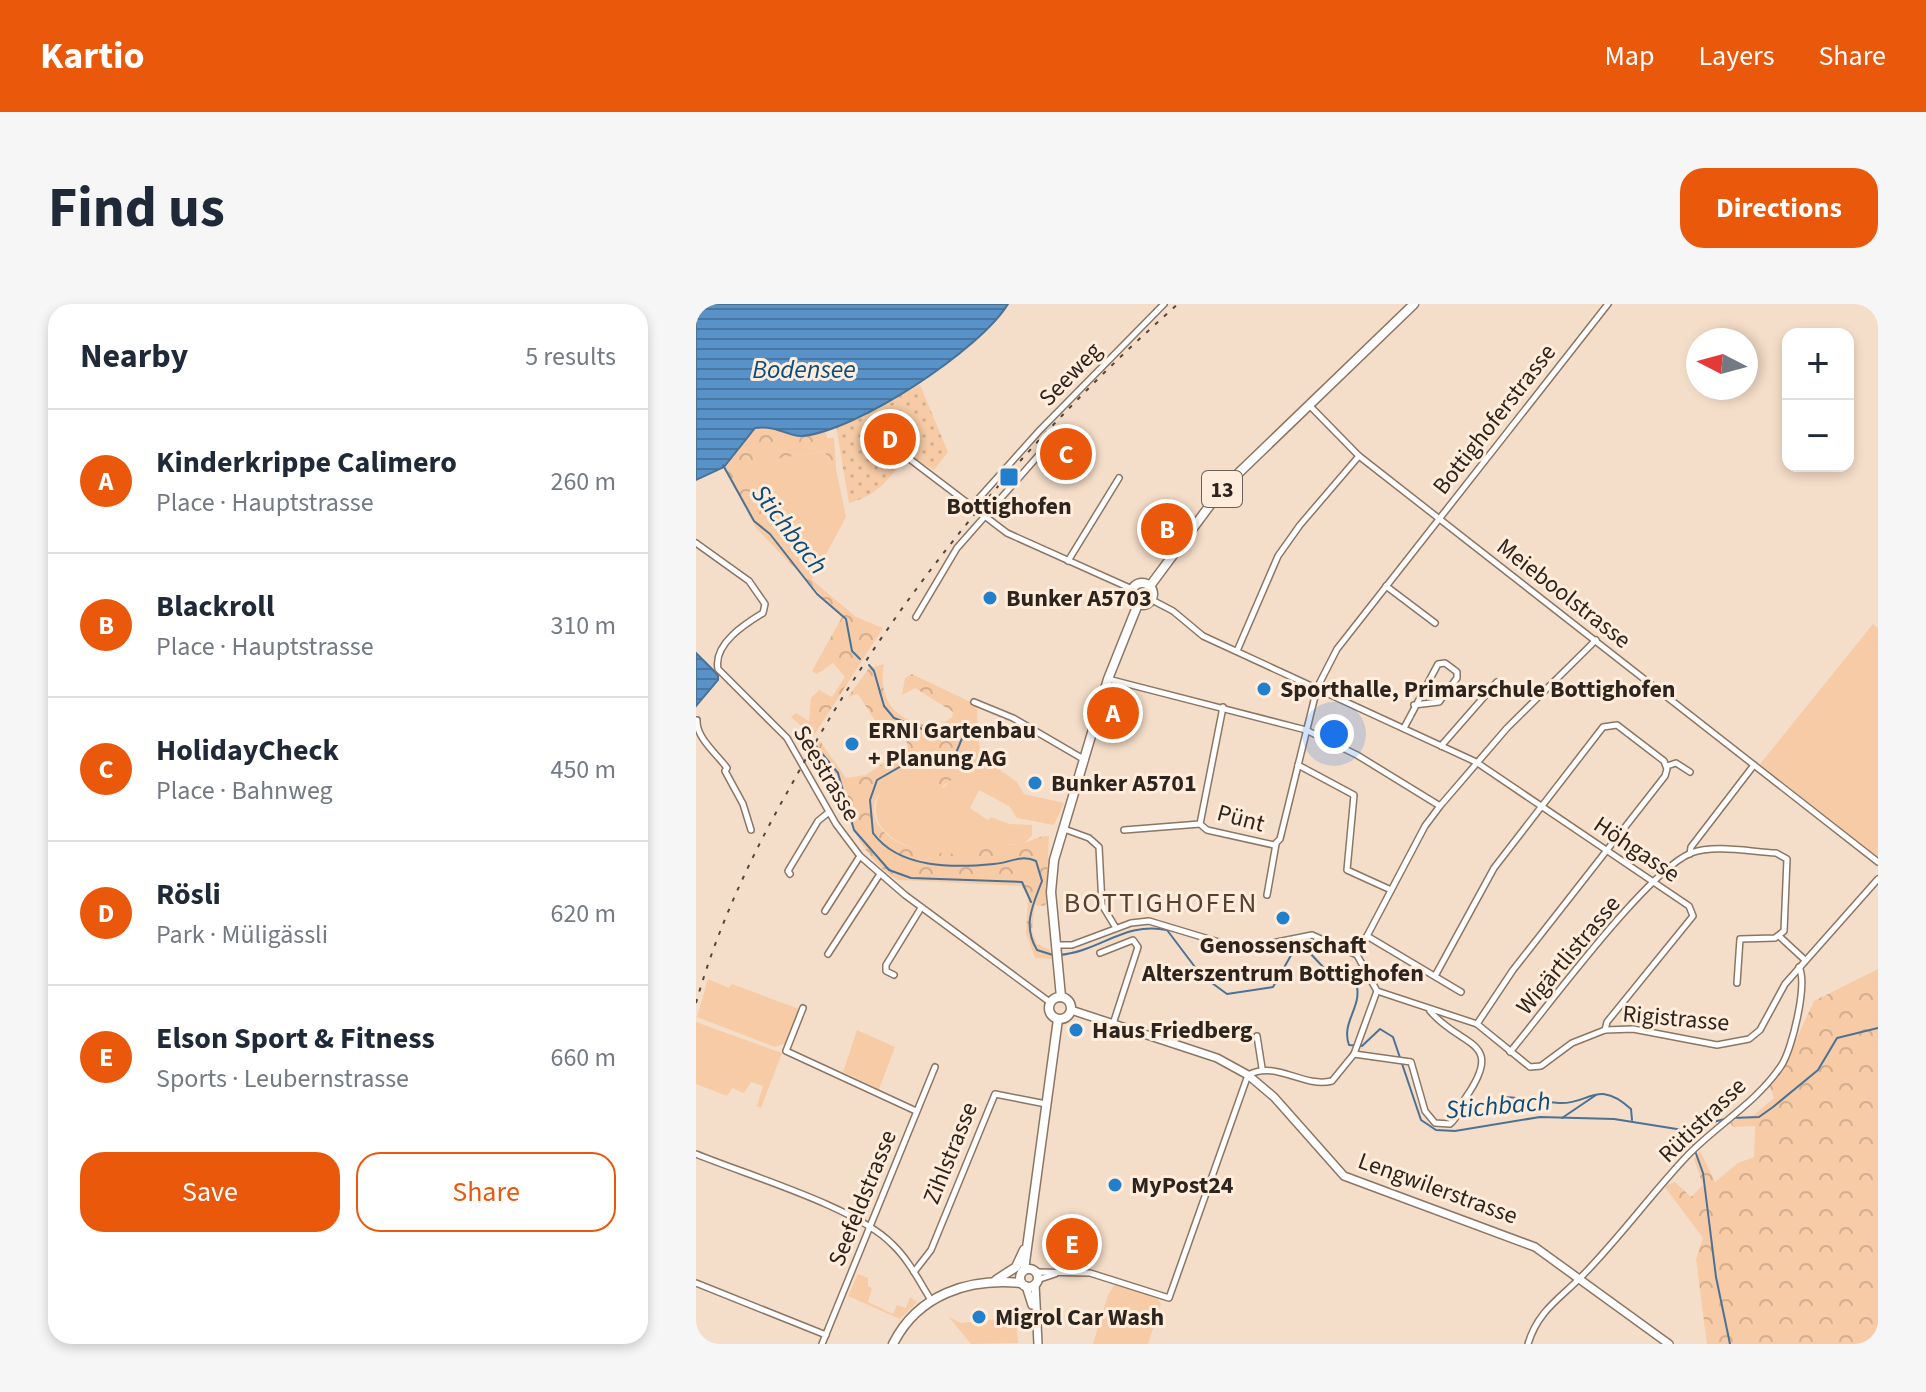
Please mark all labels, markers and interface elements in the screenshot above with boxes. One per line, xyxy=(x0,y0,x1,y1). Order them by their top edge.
text: Kartio xyxy=(40,29,145,83)
text: Map xyxy=(1604,36,1654,76)
text: Layers xyxy=(1698,36,1774,76)
text: Share xyxy=(1818,36,1886,76)
button: Directions xyxy=(1680,168,1878,248)
text: Find us xyxy=(48,169,225,248)
north arrow xyxy=(1686,328,1758,400)
map controls xyxy=(1782,328,1854,472)
button: + xyxy=(1782,328,1854,400)
text: Nearby xyxy=(80,332,188,381)
street label: Seeweg xyxy=(1031,334,1110,414)
street label: Bottighoferstrasse xyxy=(1424,336,1564,502)
text: 5 results xyxy=(525,338,616,375)
water label: Bodensee xyxy=(752,351,856,388)
button: − xyxy=(1782,400,1854,472)
pin: D xyxy=(864,409,916,469)
pin: C xyxy=(1040,424,1092,484)
text: Kinderkrippe Calimero xyxy=(156,441,457,484)
text: A xyxy=(99,463,113,500)
text: 260 m xyxy=(550,463,616,500)
marker: Bottighofen xyxy=(998,466,1020,488)
road number: 13 xyxy=(1202,471,1242,507)
water label: Stichbach xyxy=(743,476,837,582)
text: Place · Hauptstrasse xyxy=(156,484,374,521)
place label: Bottighofen xyxy=(946,489,1072,524)
pin: B xyxy=(1141,499,1193,559)
street label: Meieboolstrasse xyxy=(1489,530,1638,657)
place label: Bunker A5703 xyxy=(1006,581,1152,616)
text: Blackroll xyxy=(156,585,274,628)
marker: Bunker A5703 xyxy=(981,589,999,607)
text: B xyxy=(98,607,114,644)
text: 310 m xyxy=(550,607,616,644)
text: Place · Hauptstrasse xyxy=(156,628,374,665)
place label: Sporthalle, Primarschule Bottighofen xyxy=(1280,672,1676,707)
marker: Sporthalle, Primarschule Bottighofen xyxy=(1255,680,1273,698)
pin: A xyxy=(1087,683,1139,743)
place label: ERNI Gartenbau + Planung AG xyxy=(868,713,1036,776)
your location xyxy=(1314,714,1354,754)
street label: Seestrasse xyxy=(784,719,869,828)
text: HolidayCheck xyxy=(156,729,339,772)
marker: ERNI Gartenbau + Planung AG xyxy=(843,735,861,753)
text: C xyxy=(98,751,114,788)
text: 450 m xyxy=(550,751,616,788)
place label: Bunker A5701 xyxy=(1051,766,1197,801)
text: Place · Bahnweg xyxy=(156,772,333,809)
marker: Bunker A5701 xyxy=(1026,774,1044,792)
street label: Pünt xyxy=(1213,795,1269,842)
street label: Höhgasse xyxy=(1587,808,1687,891)
text: Rösli xyxy=(156,873,221,916)
district label: BOTTIGHOFEN xyxy=(1064,883,1258,923)
street label: Wigärtlistrasse xyxy=(1508,888,1629,1023)
text: D xyxy=(98,895,114,932)
text: 620 m xyxy=(550,895,616,932)
marker: Genossenschaft Alterszentrum Bottighofen xyxy=(1274,909,1292,927)
text: Park · Müligässli xyxy=(156,916,328,953)
place label: Genossenschaft Alterszentrum Bottighofen xyxy=(1141,928,1424,991)
street label: Rigistrasse xyxy=(1621,996,1731,1041)
place label: Haus Friedberg xyxy=(1092,1013,1253,1048)
text: Elson Sport & Fitness xyxy=(156,1017,435,1060)
marker: Haus Friedberg xyxy=(1067,1021,1085,1039)
text: E xyxy=(99,1039,113,1076)
text: 660 m xyxy=(550,1039,616,1076)
text: Sports · Leubernstrasse xyxy=(156,1060,409,1097)
street label: Rütistrasse xyxy=(1651,1069,1754,1171)
water label: Stichbach xyxy=(1444,1082,1552,1129)
street label: Zihlstrasse xyxy=(914,1097,987,1210)
street label: Seefeldstrasse xyxy=(819,1125,906,1272)
street label: Lengwilerstrasse xyxy=(1353,1143,1522,1234)
button: Save xyxy=(80,1152,340,1232)
button: Share xyxy=(356,1152,616,1232)
place label: MyPost24 xyxy=(1131,1168,1234,1203)
marker: MyPost24 xyxy=(1106,1176,1124,1194)
pin: E xyxy=(1046,1214,1098,1274)
place label: Migrol Car Wash xyxy=(995,1300,1164,1335)
marker: Migrol Car Wash xyxy=(970,1308,988,1326)

